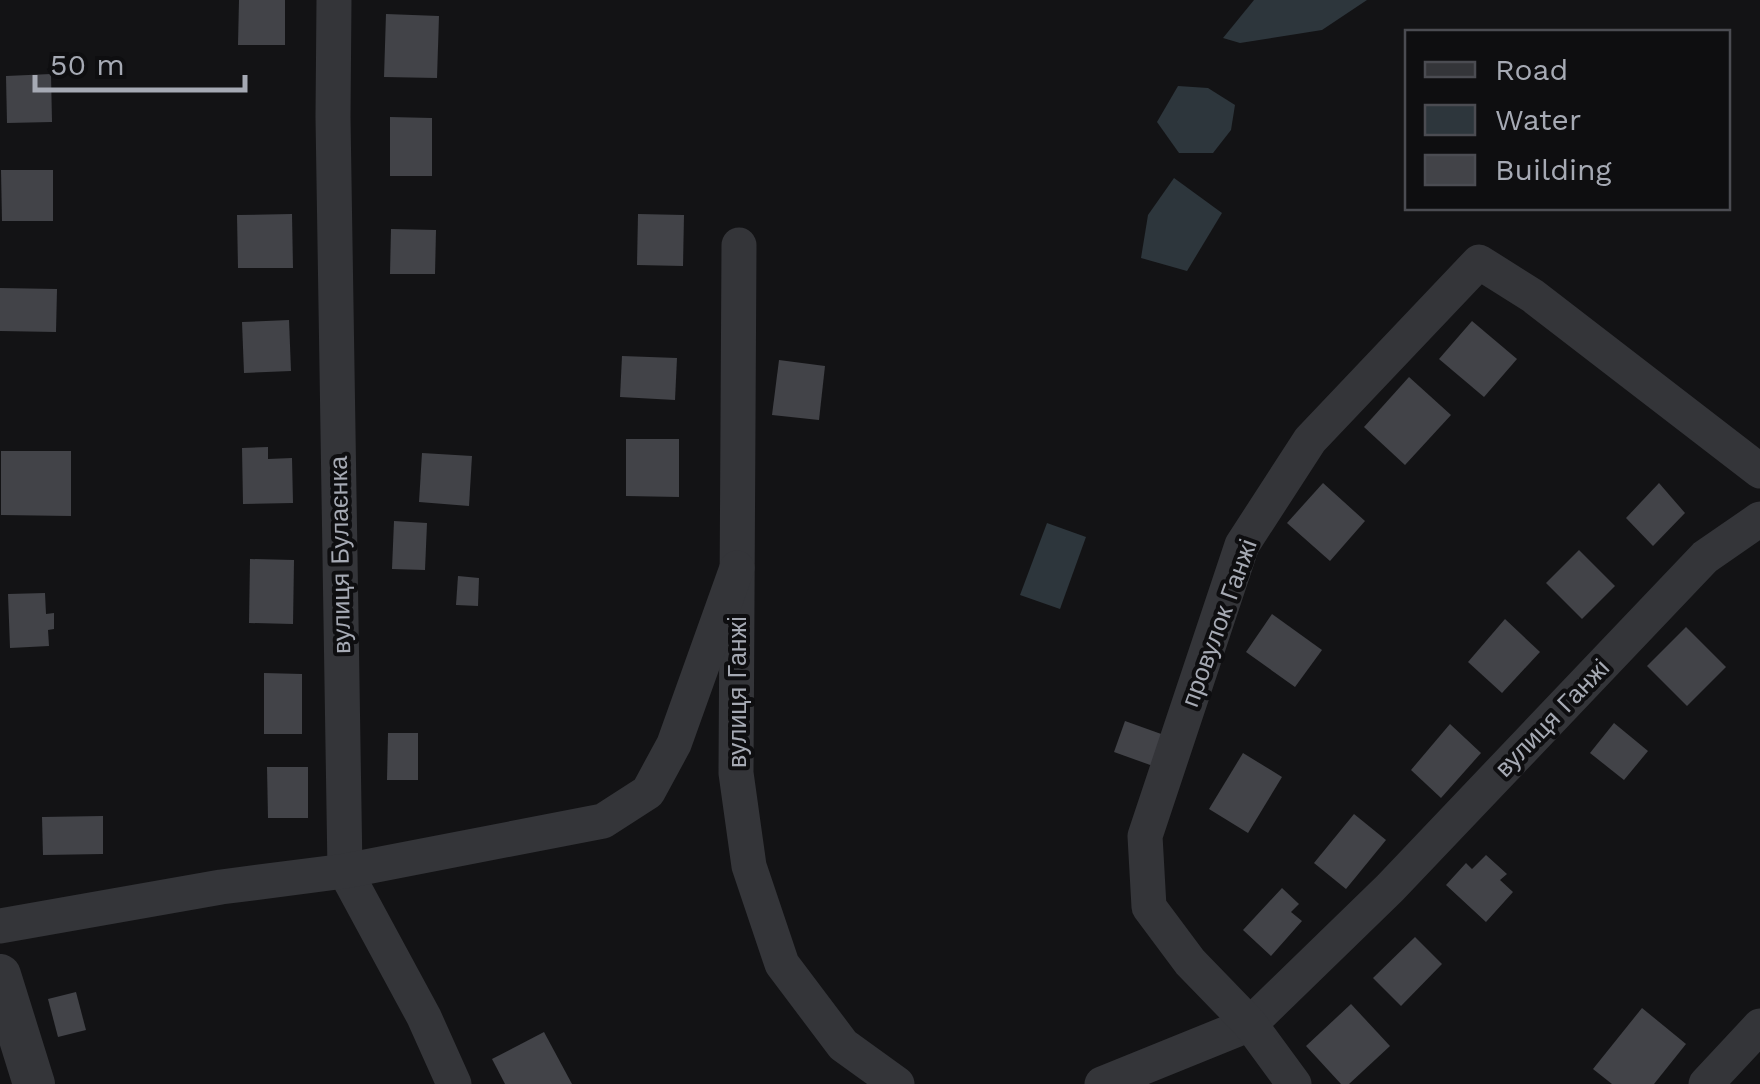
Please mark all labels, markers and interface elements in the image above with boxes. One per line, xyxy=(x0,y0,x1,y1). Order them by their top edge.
scale bar xyxy=(35,30,245,92)
legend xyxy=(1405,30,1730,210)
text: 50 m xyxy=(50,47,125,82)
text: Road xyxy=(1495,52,1568,87)
text: Water xyxy=(1495,102,1581,137)
text: Building xyxy=(1495,152,1612,187)
street label: вулиця Булаєнка xyxy=(324,456,356,654)
street label: провулок Ганжі xyxy=(1175,535,1263,711)
street label: вулиця Ганжі xyxy=(723,616,752,768)
street label: вулиця Ганжі xyxy=(1489,653,1615,783)

